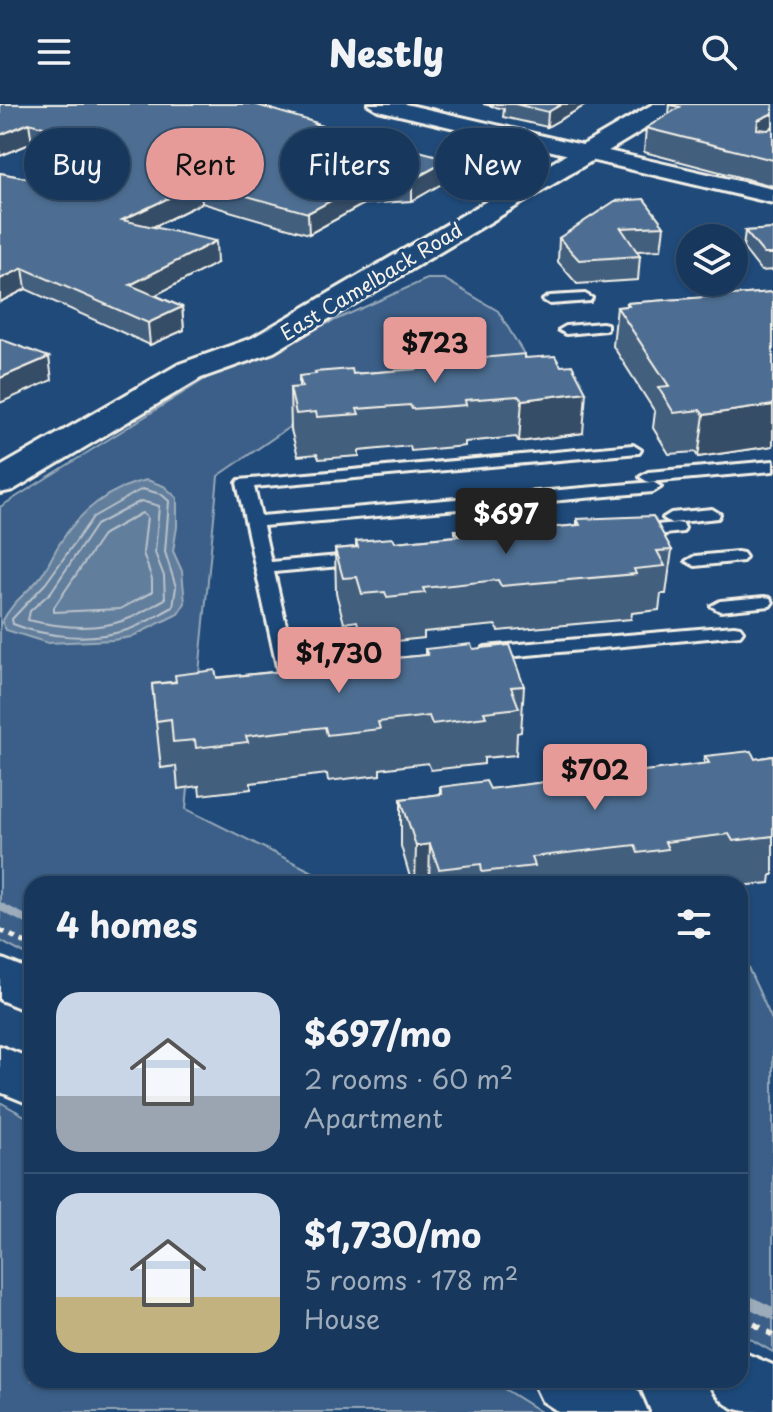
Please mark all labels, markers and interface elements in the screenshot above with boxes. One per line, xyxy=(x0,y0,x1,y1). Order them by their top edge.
text: Nestly xyxy=(329,25,444,79)
icon: menu xyxy=(32,30,76,74)
icon: search xyxy=(697,30,741,74)
chip: Buy xyxy=(24,128,130,200)
chip: Rent xyxy=(146,128,264,200)
chip: Filters xyxy=(280,128,419,200)
chip: New xyxy=(435,128,549,200)
street label: East Camelback Road xyxy=(274,215,468,347)
map controls xyxy=(676,224,748,296)
button: layers xyxy=(676,224,748,296)
pin: $723 xyxy=(388,317,482,385)
text: $723 xyxy=(401,323,469,362)
pin: $697 xyxy=(459,488,553,556)
text: $697 xyxy=(474,494,538,533)
pin: $1,730 xyxy=(274,627,404,695)
text: $1,730 xyxy=(296,633,382,672)
pin: $702 xyxy=(548,744,642,812)
text: $702 xyxy=(561,750,629,789)
text: 4 homes xyxy=(56,898,198,950)
icon: filters xyxy=(672,902,716,946)
text: $697/mo xyxy=(304,1007,451,1059)
icon: home xyxy=(120,1024,216,1120)
text: 2 rooms · 60 m² xyxy=(304,1059,513,1098)
text: Apartment xyxy=(304,1098,443,1137)
text: $1,730/mo xyxy=(304,1208,481,1260)
icon: home xyxy=(120,1225,216,1321)
text: 5 rooms · 178 m² xyxy=(304,1260,518,1299)
text: House xyxy=(304,1299,380,1338)

